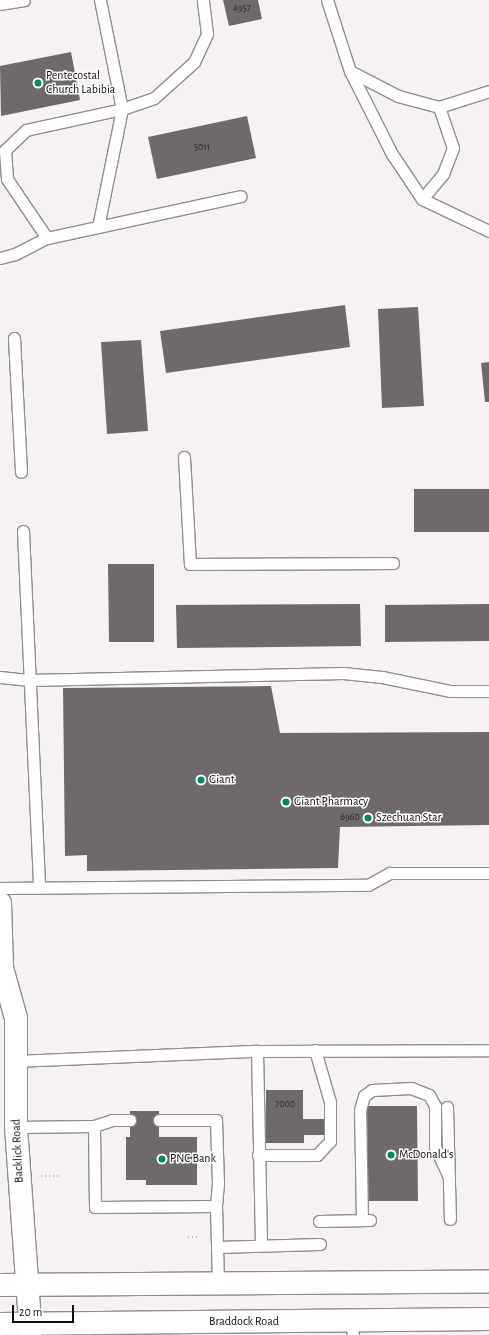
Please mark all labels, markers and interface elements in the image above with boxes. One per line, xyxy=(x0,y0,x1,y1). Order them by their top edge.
house number: 4957 xyxy=(233,3,251,15)
place label: Pentecostal Church Labibia xyxy=(46,69,115,97)
marker: Pentecostal Church Labibia xyxy=(33,78,43,88)
house number: 5011 xyxy=(194,142,210,154)
place label: Giant xyxy=(209,773,235,787)
marker: Giant xyxy=(196,775,206,785)
place label: Giant Pharmacy xyxy=(294,795,368,809)
marker: Giant Pharmacy xyxy=(281,797,291,807)
place label: Szechuan Star xyxy=(376,811,441,825)
house number: 6960 xyxy=(340,812,360,824)
marker: Szechuan Star xyxy=(363,813,373,823)
house number: 7000 xyxy=(275,1099,295,1111)
street label: Backlick Road xyxy=(9,1119,27,1183)
place label: McDonald's xyxy=(399,1148,453,1162)
marker: McDonald's xyxy=(386,1150,396,1160)
place label: PNC Bank xyxy=(170,1152,216,1166)
marker: PNC Bank xyxy=(157,1154,167,1164)
scale bar xyxy=(14,1297,76,1323)
text: 20 m xyxy=(19,1306,42,1318)
street label: Braddock Road xyxy=(209,1315,279,1329)

